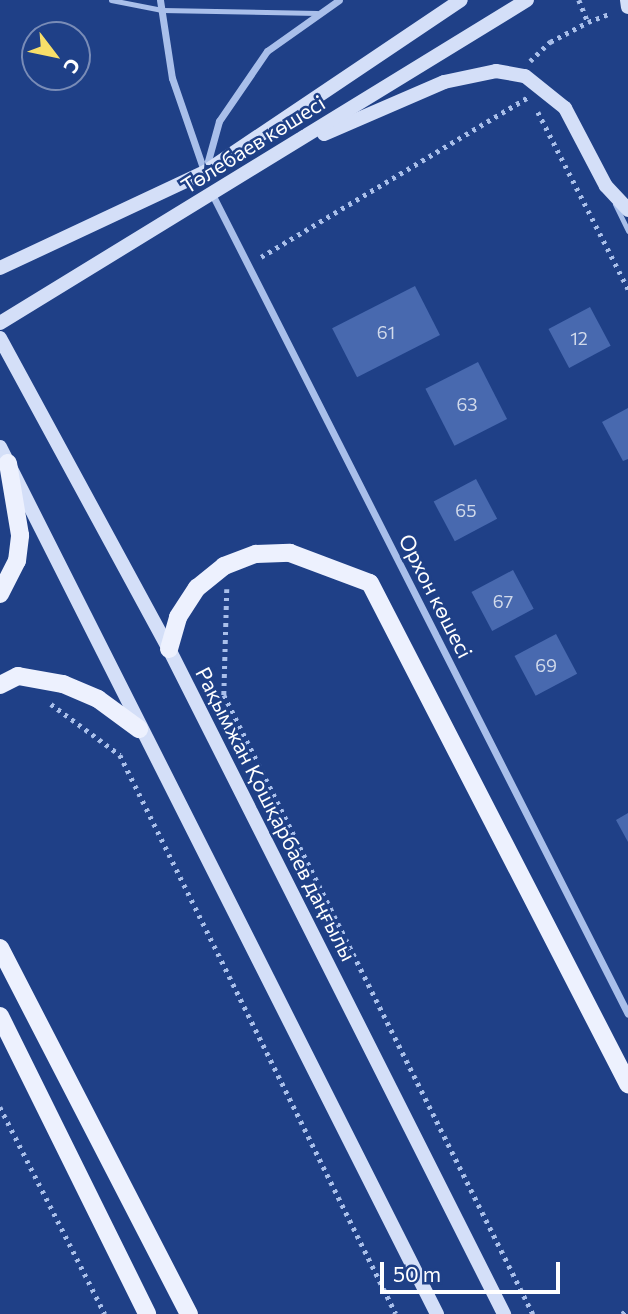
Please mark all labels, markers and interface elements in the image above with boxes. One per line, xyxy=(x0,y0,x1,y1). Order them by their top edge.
north arrow xyxy=(21,21,91,91)
text: С xyxy=(59,55,86,78)
street label: Төлебаев көшесі xyxy=(176,90,330,198)
house number: 61 xyxy=(377,321,395,343)
house number: 12 xyxy=(570,327,588,349)
house number: 63 xyxy=(456,393,478,415)
house number: 65 xyxy=(455,499,477,521)
street label: Орхон көшесі xyxy=(394,530,478,662)
house number: 67 xyxy=(493,590,513,612)
house number: 69 xyxy=(535,654,557,676)
street label: Рақымжан Қошқарбаев даңғылы xyxy=(191,663,361,965)
scale bar xyxy=(383,1248,563,1292)
text: 50 m xyxy=(393,1261,441,1286)

